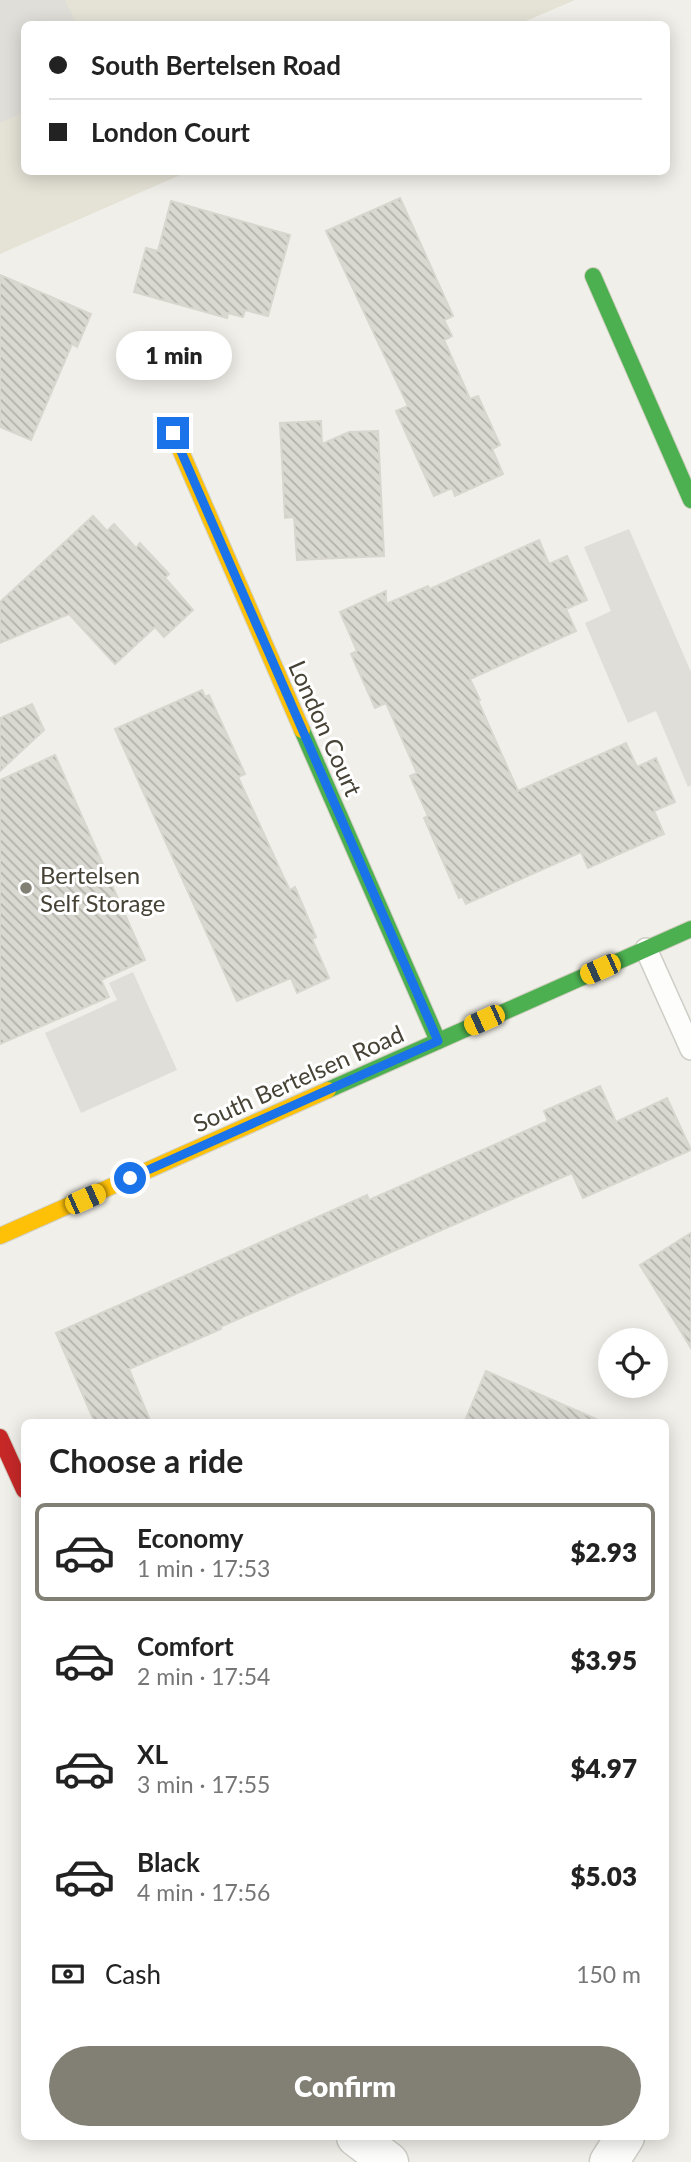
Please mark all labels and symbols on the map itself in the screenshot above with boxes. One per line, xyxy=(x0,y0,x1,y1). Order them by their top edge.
callout: 1 min xyxy=(115,332,231,380)
route end xyxy=(157,417,189,449)
street label: London Court xyxy=(283,656,369,801)
place label: Bertelsen Self Storage xyxy=(40,860,165,917)
marker: Bertelsen Self Storage xyxy=(18,880,34,896)
car xyxy=(577,951,624,987)
car xyxy=(461,1002,508,1038)
street label: South Bertelsen Road xyxy=(188,1018,408,1138)
route start xyxy=(114,1162,146,1194)
car xyxy=(62,1181,109,1217)

